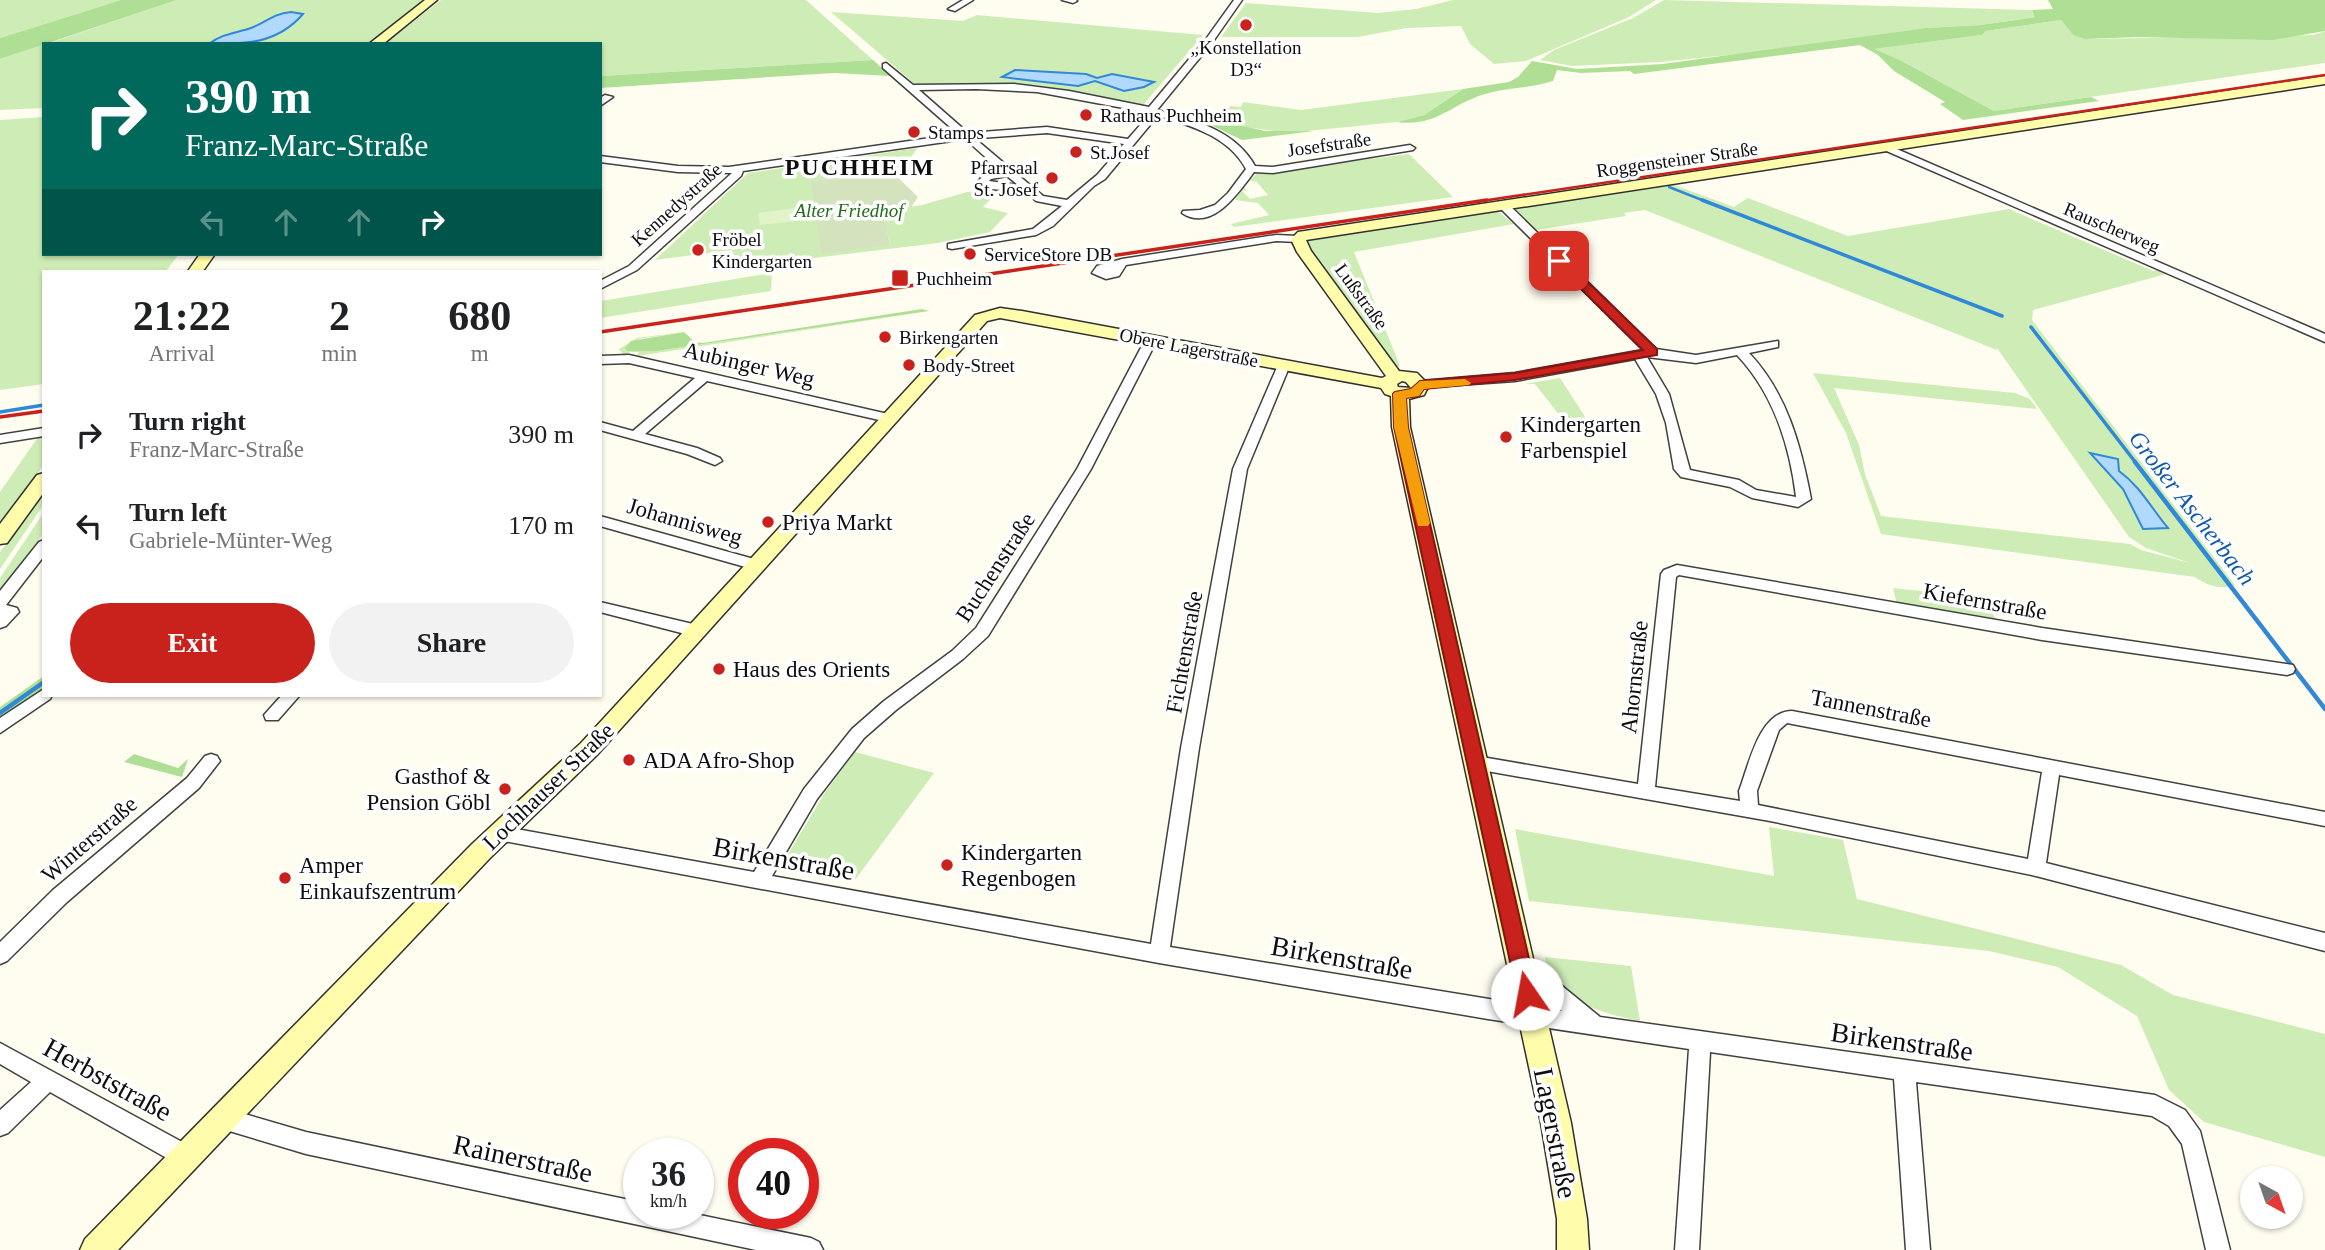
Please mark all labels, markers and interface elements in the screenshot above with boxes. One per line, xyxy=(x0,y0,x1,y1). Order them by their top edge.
marker: „Konstellation D3“ xyxy=(1238,17,1254,33)
place label: „Konstellation D3“ xyxy=(1191,37,1302,80)
text: 390 m xyxy=(185,69,312,124)
icon: right xyxy=(70,70,161,161)
place label: Rathaus Puchheim xyxy=(1100,105,1242,126)
marker: Rathaus Puchheim xyxy=(1078,107,1094,123)
place label: Stamps xyxy=(928,122,984,143)
marker: Stamps xyxy=(906,124,922,140)
text: Franz-Marc-Straße xyxy=(185,127,428,163)
street label: Josefstraße xyxy=(1286,128,1372,161)
street label: Roggensteiner Straße xyxy=(1595,138,1759,181)
place label: St.Josef xyxy=(1090,142,1150,163)
marker: St.Josef xyxy=(1068,144,1084,160)
district label: PUCHHEIM xyxy=(785,154,935,180)
place label: Pfarrsaal St. Josef xyxy=(970,157,1039,200)
street label: Kennedystraße xyxy=(627,158,726,250)
marker: Pfarrsaal St. Josef xyxy=(1044,170,1060,186)
street label: Rauscherweg xyxy=(2061,198,2163,257)
park label: Alter Friedhof xyxy=(792,200,906,221)
icon: left xyxy=(194,203,232,241)
icon: ahead xyxy=(267,203,305,241)
icon: ahead xyxy=(340,203,378,241)
icon: right xyxy=(413,203,451,241)
place label: Fröbel Kindergarten xyxy=(712,229,812,272)
pin xyxy=(1529,231,1589,291)
marker: Fröbel Kindergarten xyxy=(690,242,706,258)
icon: arrive xyxy=(1540,242,1578,280)
place label: ServiceStore DB xyxy=(984,244,1112,265)
marker: ServiceStore DB xyxy=(962,246,978,262)
street label: Lußstraße xyxy=(1331,259,1392,333)
marker: Puchheim xyxy=(890,268,910,288)
place label: Puchheim xyxy=(916,268,992,289)
text: 21:22 xyxy=(133,293,231,339)
text: 2 xyxy=(329,293,350,339)
text: 680 xyxy=(448,293,511,339)
street label: Obere Lagerstraße xyxy=(1118,324,1260,371)
place label: Birkengarten xyxy=(899,327,999,348)
marker: Birkengarten xyxy=(877,329,893,345)
street label: Aubinger Weg xyxy=(681,337,817,392)
text: Arrival xyxy=(149,341,215,366)
text: min xyxy=(322,341,357,366)
text: m xyxy=(471,341,489,366)
place label: Body-Street xyxy=(923,355,1016,376)
marker: Body-Street xyxy=(901,357,917,373)
text: Turn right xyxy=(129,407,246,436)
place label: Kindergarten Farbenspiel xyxy=(1520,412,1641,463)
icon: right xyxy=(70,416,108,454)
text: 390 m xyxy=(508,420,574,449)
water label: Großer Ascherbach xyxy=(2124,426,2260,590)
marker: Kindergarten Farbenspiel xyxy=(1498,429,1514,445)
text: Franz-Marc-Straße xyxy=(129,437,304,462)
street label: Johannisweg xyxy=(624,493,746,550)
text: Turn left xyxy=(129,498,227,527)
icon: left xyxy=(70,507,108,545)
street label: Buchenstraße xyxy=(951,508,1040,627)
place label: Priya Markt xyxy=(782,510,893,535)
text: 170 m xyxy=(508,511,574,540)
marker: Priya Markt xyxy=(760,514,776,530)
text: Gabriele-Münter-Weg xyxy=(129,528,332,553)
street label: Kiefernstraße xyxy=(1921,578,2049,625)
street label: Fichtenstraße xyxy=(1161,589,1208,715)
button: Exit xyxy=(70,603,315,683)
button: Share xyxy=(329,603,574,683)
street label: Ahornstraße xyxy=(1616,619,1653,735)
place label: Haus des Orients xyxy=(733,657,890,682)
marker: Haus des Orients xyxy=(711,661,727,677)
street label: Tannenstraße xyxy=(1809,685,1933,732)
street label: Lochhauser Straße xyxy=(478,718,619,855)
place label: ADA Afro-Shop xyxy=(643,748,794,773)
marker: ADA Afro-Shop xyxy=(621,752,637,768)
place label: Gasthof & Pension Göbl xyxy=(366,764,491,815)
marker: Gasthof & Pension Göbl xyxy=(497,781,513,797)
street label: Winterstraße xyxy=(37,791,142,887)
street label: Birkenstraße xyxy=(711,831,857,886)
place label: Kindergarten Regenbogen xyxy=(961,840,1082,891)
place label: Amper Einkaufszentrum xyxy=(299,853,456,904)
marker: Kindergarten Regenbogen xyxy=(939,857,955,873)
marker: Amper Einkaufszentrum xyxy=(277,870,293,886)
street label: Birkenstraße xyxy=(1269,930,1415,985)
position arrow xyxy=(1490,957,1564,1031)
street label: Birkenstraße xyxy=(1829,1016,1975,1067)
street label: Herbststraße xyxy=(38,1032,177,1127)
street label: Lagerstraße xyxy=(1528,1065,1583,1201)
street label: Rainerstraße xyxy=(450,1129,595,1188)
speed limit sign: 40 xyxy=(728,1138,819,1229)
text: 36 xyxy=(651,1155,686,1194)
north arrow xyxy=(2240,1166,2303,1228)
map controls xyxy=(2240,1166,2303,1229)
text: km/h xyxy=(650,1191,687,1211)

